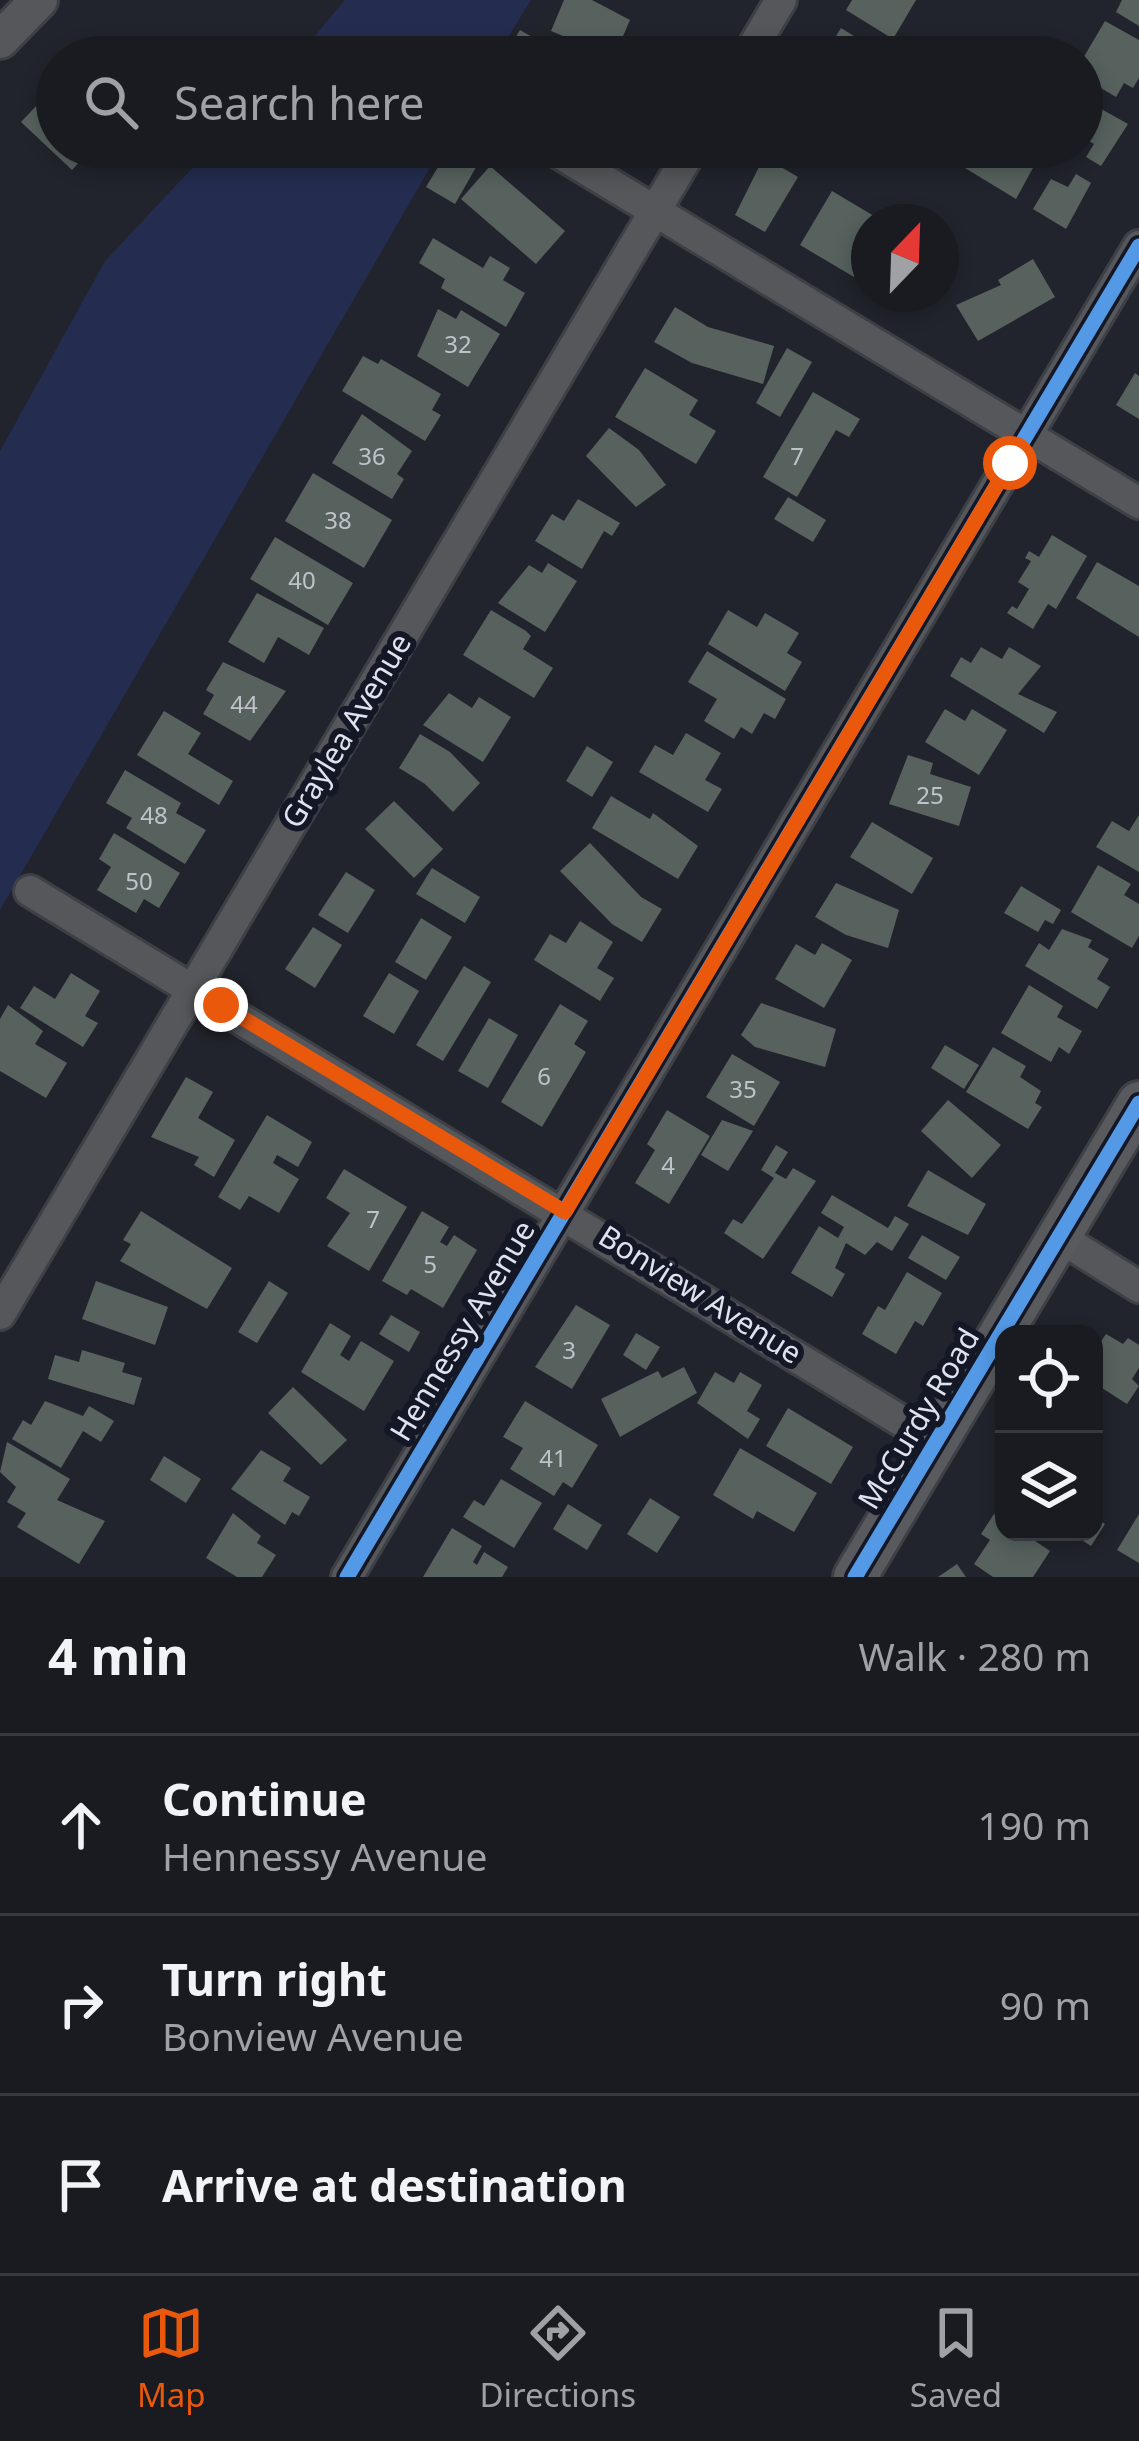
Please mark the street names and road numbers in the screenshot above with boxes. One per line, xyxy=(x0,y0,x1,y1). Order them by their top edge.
street label: Graylea Avenue xyxy=(271,625,420,835)
street label: Hennessy Avenue xyxy=(380,1212,544,1448)
street label: Bonview Avenue xyxy=(591,1215,810,1373)
street label: McCurdy Road xyxy=(847,1320,988,1516)

